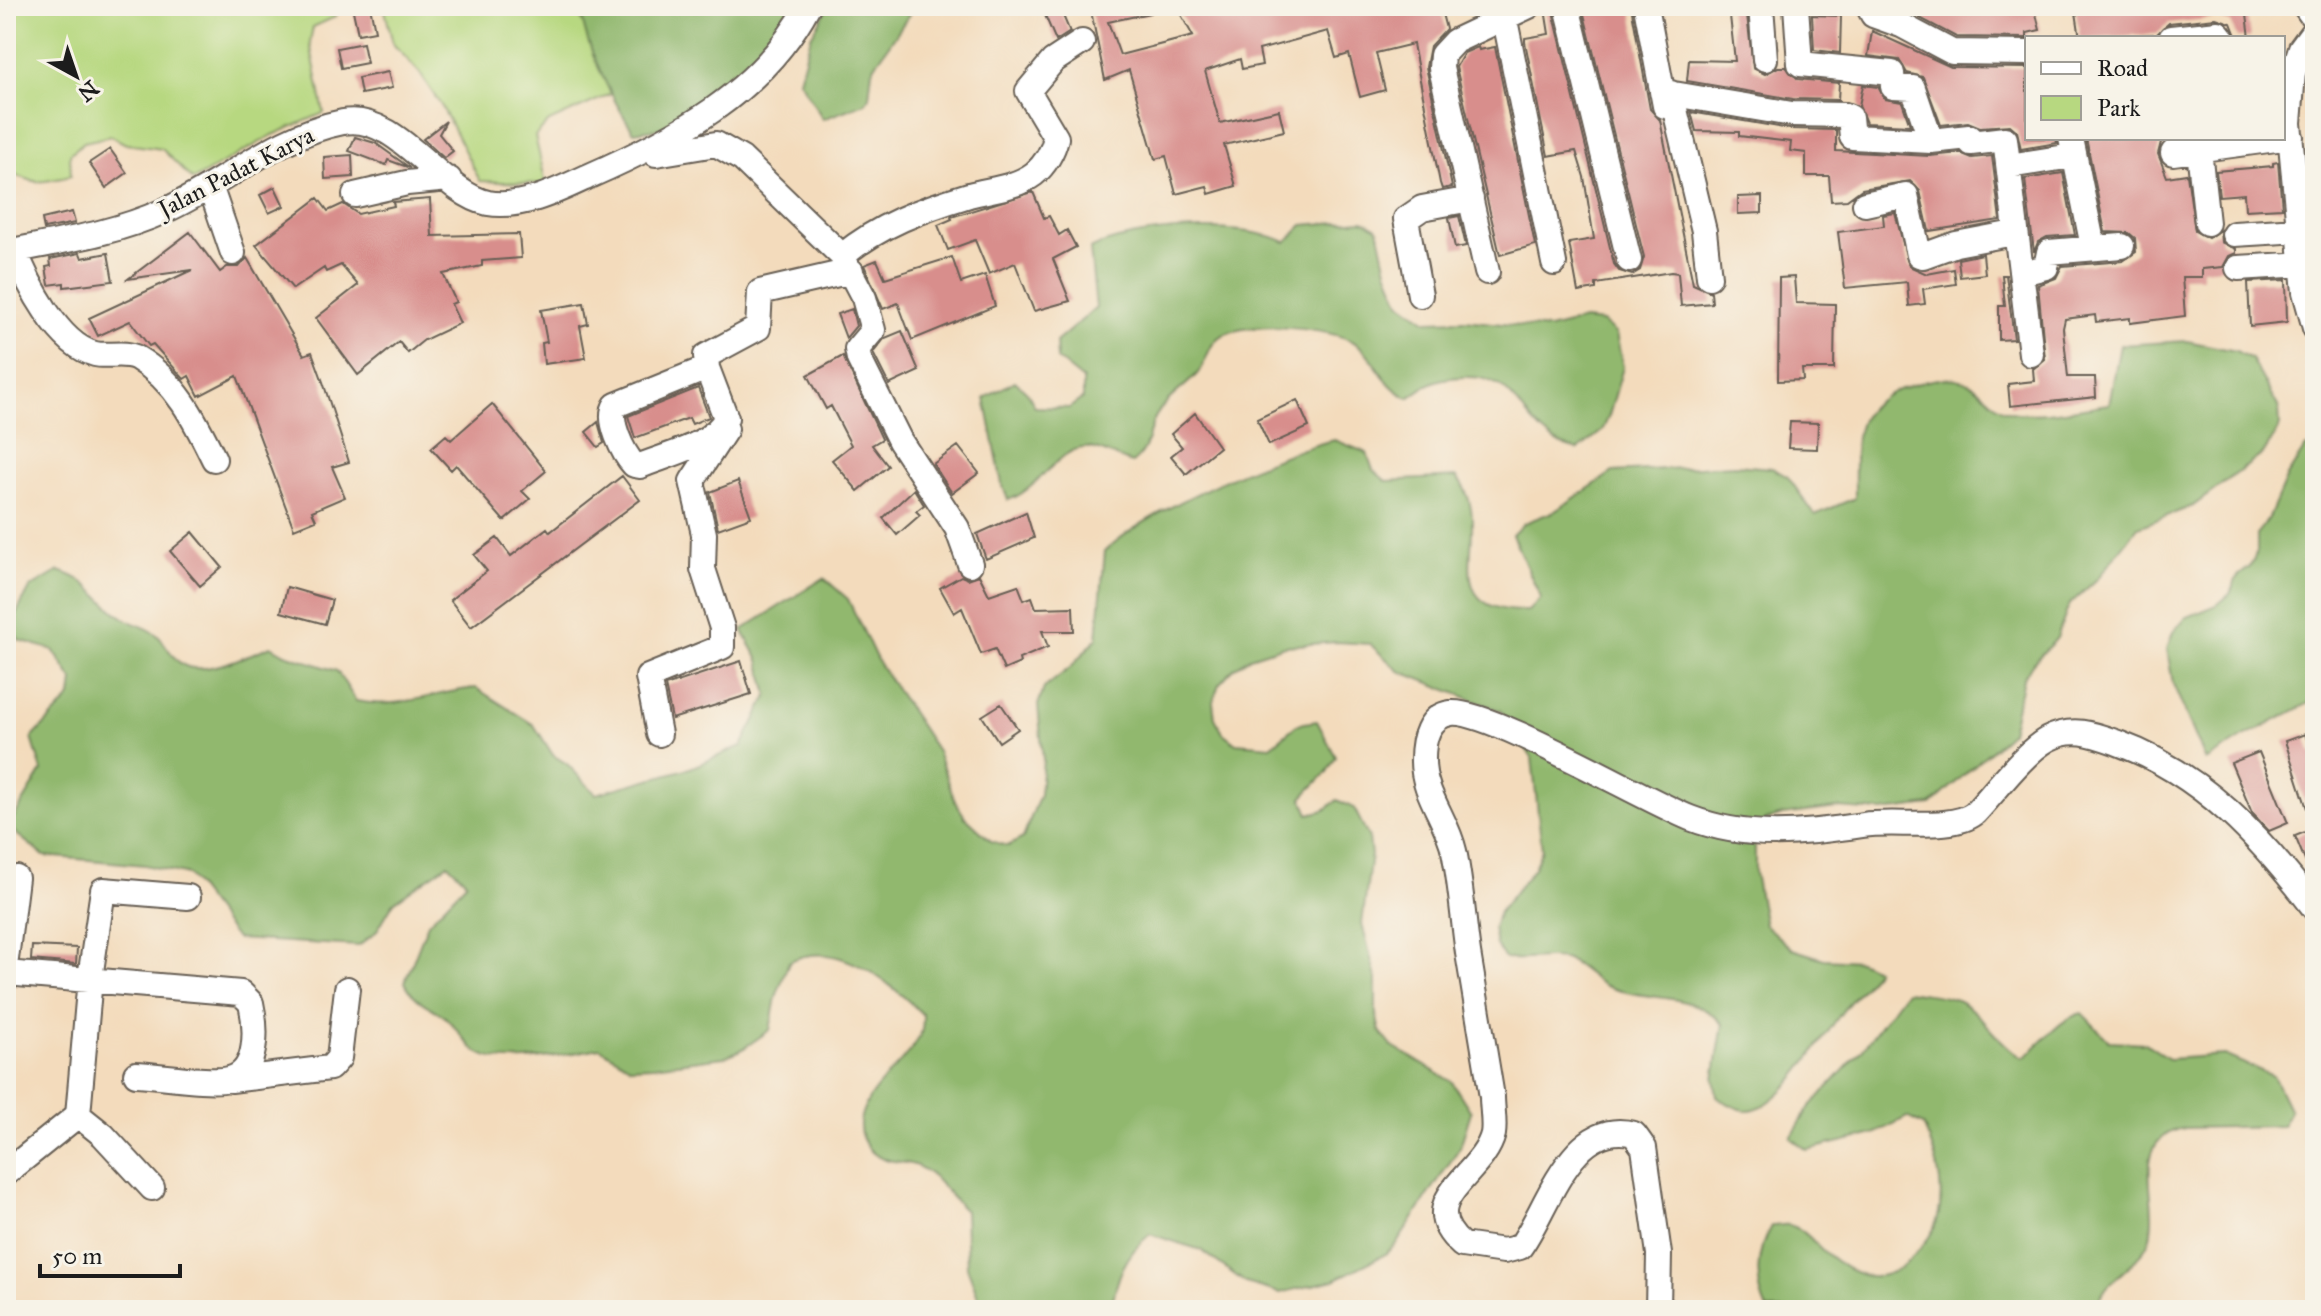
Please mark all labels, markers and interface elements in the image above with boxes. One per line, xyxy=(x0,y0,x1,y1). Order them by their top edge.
north arrow xyxy=(36,36,116,116)
legend xyxy=(2025,36,2285,140)
text: Road xyxy=(2097,53,2148,83)
text: N xyxy=(72,75,104,107)
text: Park xyxy=(2097,93,2141,123)
street label: Jalan Padat Karya xyxy=(150,119,320,225)
scale bar xyxy=(40,1228,180,1278)
text: 50 m xyxy=(52,1241,102,1271)

